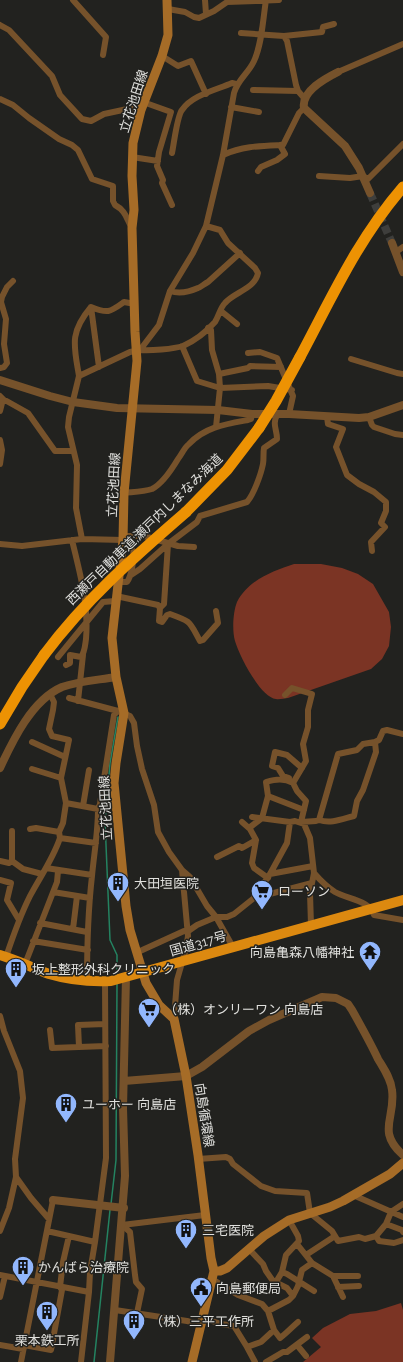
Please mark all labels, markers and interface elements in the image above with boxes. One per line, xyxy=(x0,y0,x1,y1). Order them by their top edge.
street label: 立花池田線 xyxy=(116,68,151,134)
street label: 西瀬戸自動車道;瀬戸内しまなみ海道 xyxy=(63,451,225,608)
street label: 立花池田線 xyxy=(104,452,123,518)
street label: 立花池田線 xyxy=(96,775,115,841)
building icon: 大田垣医院 xyxy=(105,870,131,903)
place label: 大田垣医院 xyxy=(134,876,199,891)
supermarket icon: ローソン xyxy=(249,878,275,911)
place label: ローソン xyxy=(278,884,330,899)
street label: 国道317号 xyxy=(168,928,228,959)
temple icon: 向島亀森八幡神社 xyxy=(357,939,383,972)
place label: 向島亀森八幡神社 xyxy=(250,945,354,960)
building icon: 坂上整形外科クリニック xyxy=(3,956,29,989)
place label: 坂上整形外科クリニック xyxy=(32,962,175,977)
supermarket icon: （株）オンリーワン 向島店 xyxy=(136,996,162,1029)
place label: （株）オンリーワン 向島店 xyxy=(164,1002,323,1017)
street label: 向島循環線 xyxy=(192,1082,217,1148)
building icon: ユーホー 向島店 xyxy=(53,1091,79,1124)
place label: ユーホー 向島店 xyxy=(82,1097,176,1112)
building icon: 三宅医院 xyxy=(173,1217,199,1250)
place label: 三宅医院 xyxy=(202,1223,254,1238)
building icon: かんばら治療院 xyxy=(10,1254,36,1287)
place label: かんばら治療院 xyxy=(38,1260,129,1275)
public building icon: 向島郵便局 xyxy=(188,1275,214,1308)
place label: 向島郵便局 xyxy=(216,1281,281,1296)
building icon: 栗本鉄工所 xyxy=(34,1299,60,1332)
building icon: （株）三平工作所 xyxy=(121,1308,147,1341)
place label: （株）三平工作所 xyxy=(150,1314,254,1329)
place label: 栗本鉄工所 xyxy=(14,1333,80,1348)

